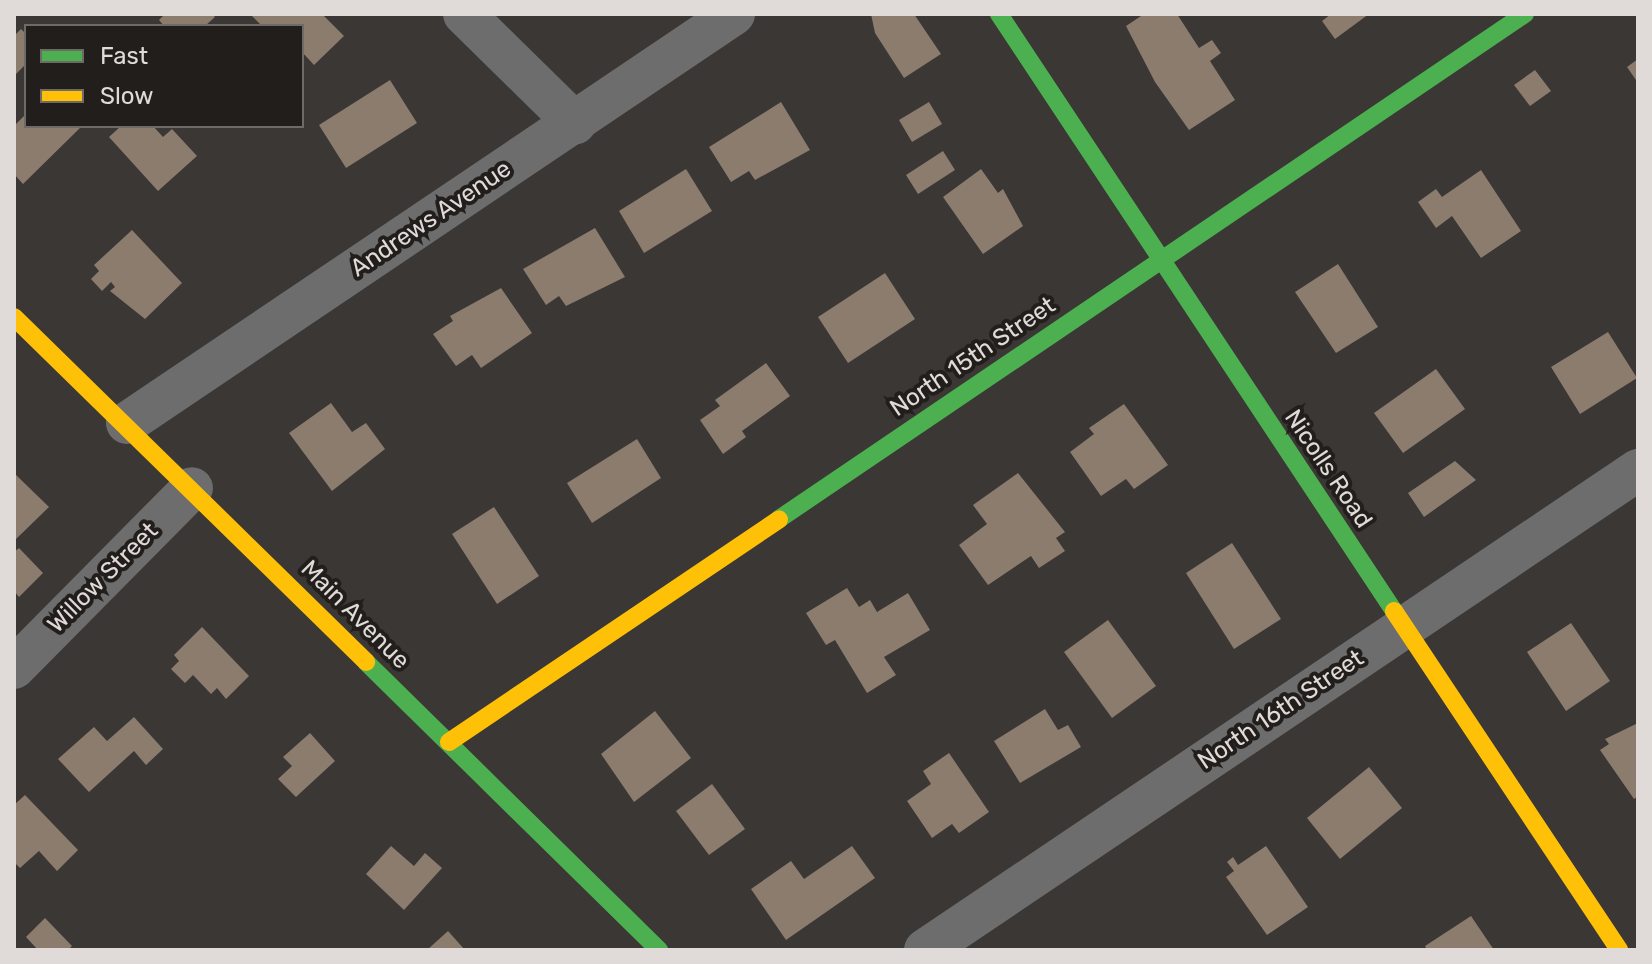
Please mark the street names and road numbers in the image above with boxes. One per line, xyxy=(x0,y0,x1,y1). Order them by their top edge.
street label: Andrews Avenue xyxy=(345,154,517,284)
street label: North 15th Street xyxy=(885,291,1061,423)
street label: Nicolls Road xyxy=(1278,405,1378,533)
street label: Willow Street xyxy=(42,517,164,639)
street label: Main Avenue xyxy=(294,554,416,676)
street label: North 16th Street xyxy=(1193,644,1369,776)

